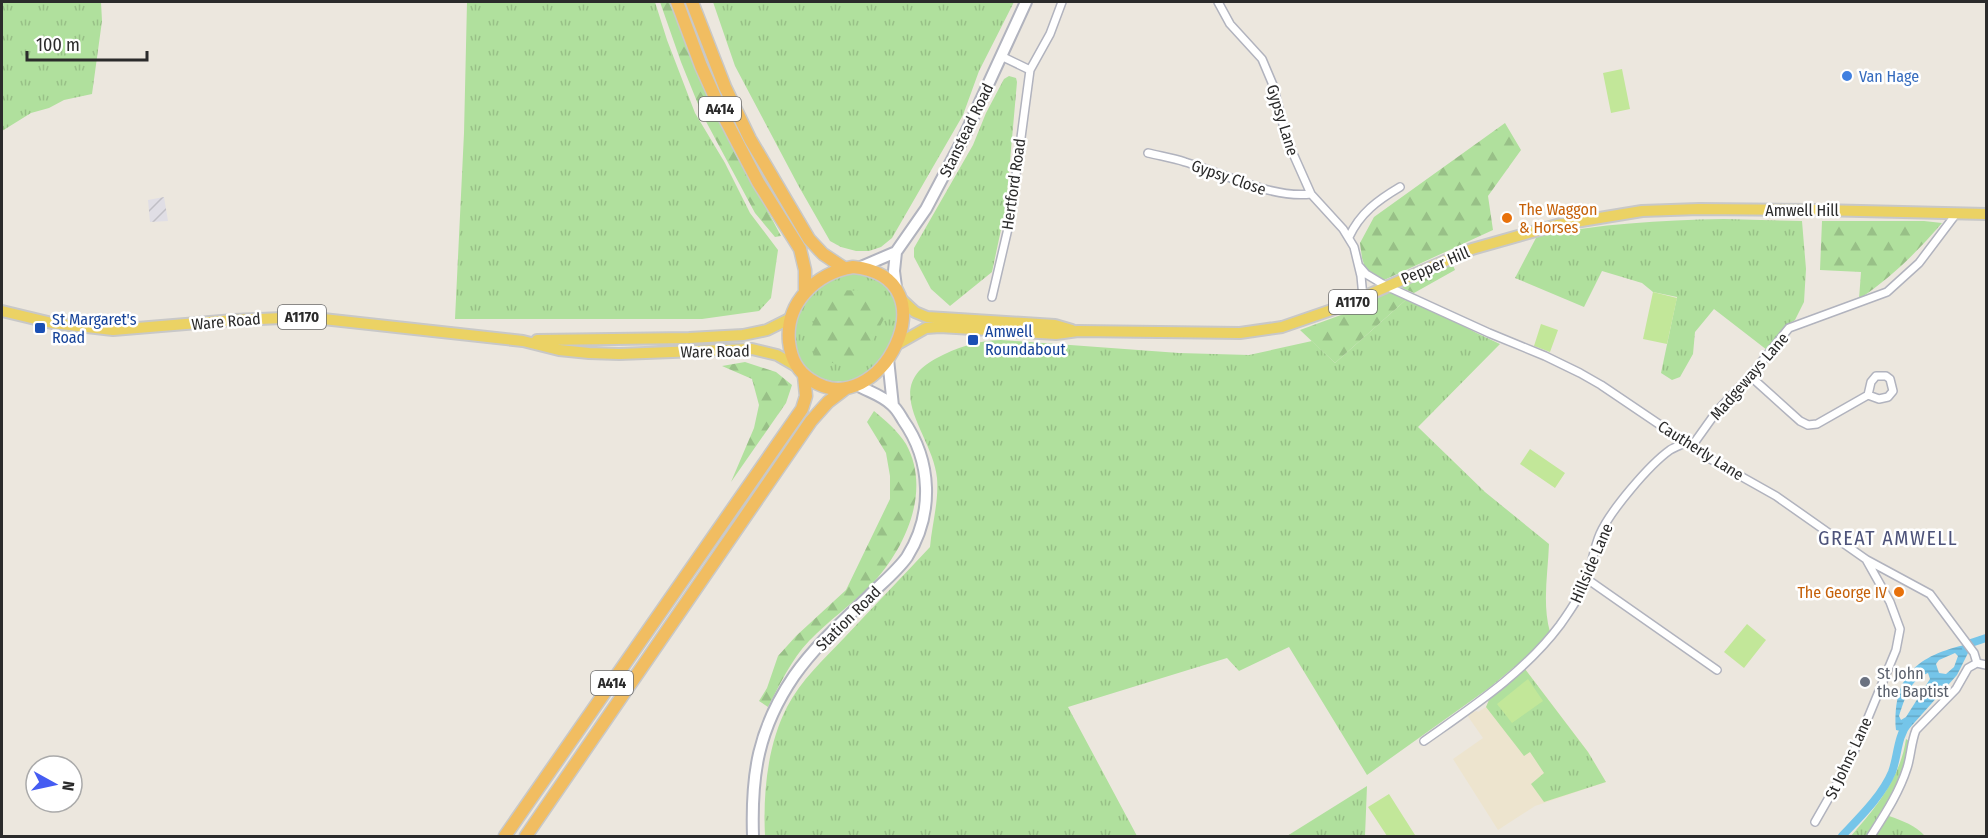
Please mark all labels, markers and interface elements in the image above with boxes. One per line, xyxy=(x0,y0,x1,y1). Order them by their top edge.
scale bar xyxy=(27,24,147,62)
text: 100 m xyxy=(36,34,80,56)
place label: Van Hage xyxy=(1859,67,1919,86)
marker: Van Hage xyxy=(1840,69,1854,83)
street label: Stanstead Road xyxy=(935,80,997,180)
street label: Gypsy Lane xyxy=(1263,82,1302,158)
road number: A414 xyxy=(699,97,741,121)
street label: Hertford Road xyxy=(998,137,1029,231)
street label: Gypsy Close xyxy=(1189,156,1269,199)
place label: The Waggon & Horses xyxy=(1519,200,1597,237)
street label: Amwell Hill xyxy=(1765,201,1839,220)
marker: The Waggon & Horses xyxy=(1500,211,1514,225)
street label: Pepper Hill xyxy=(1398,243,1472,288)
road number: A1170 xyxy=(1329,290,1377,314)
road number: A1170 xyxy=(278,305,326,329)
street label: Ware Road xyxy=(191,309,261,334)
place label: St Margaret's Road xyxy=(52,310,137,347)
marker: St Margaret's Road xyxy=(33,321,47,335)
place label: Amwell Roundabout xyxy=(985,322,1066,359)
street label: Madgeways Lane xyxy=(1706,329,1793,424)
marker: Amwell Roundabout xyxy=(966,333,980,347)
street label: Ware Road xyxy=(680,341,750,362)
street label: Cautherly Lane xyxy=(1654,417,1747,484)
street label: Hillside Lane xyxy=(1566,521,1617,606)
district label: GREAT AMWELL xyxy=(1818,526,1958,550)
street label: Station Road xyxy=(812,582,885,655)
place label: The George IV xyxy=(1797,583,1888,602)
marker: The George IV xyxy=(1892,585,1906,599)
place label: St John the Baptist xyxy=(1877,664,1950,701)
road number: A414 xyxy=(591,671,633,695)
marker: St John the Baptist xyxy=(1858,675,1872,689)
street label: St Johns Lane xyxy=(1821,714,1876,802)
north arrow xyxy=(24,754,84,814)
text: N xyxy=(58,780,78,792)

